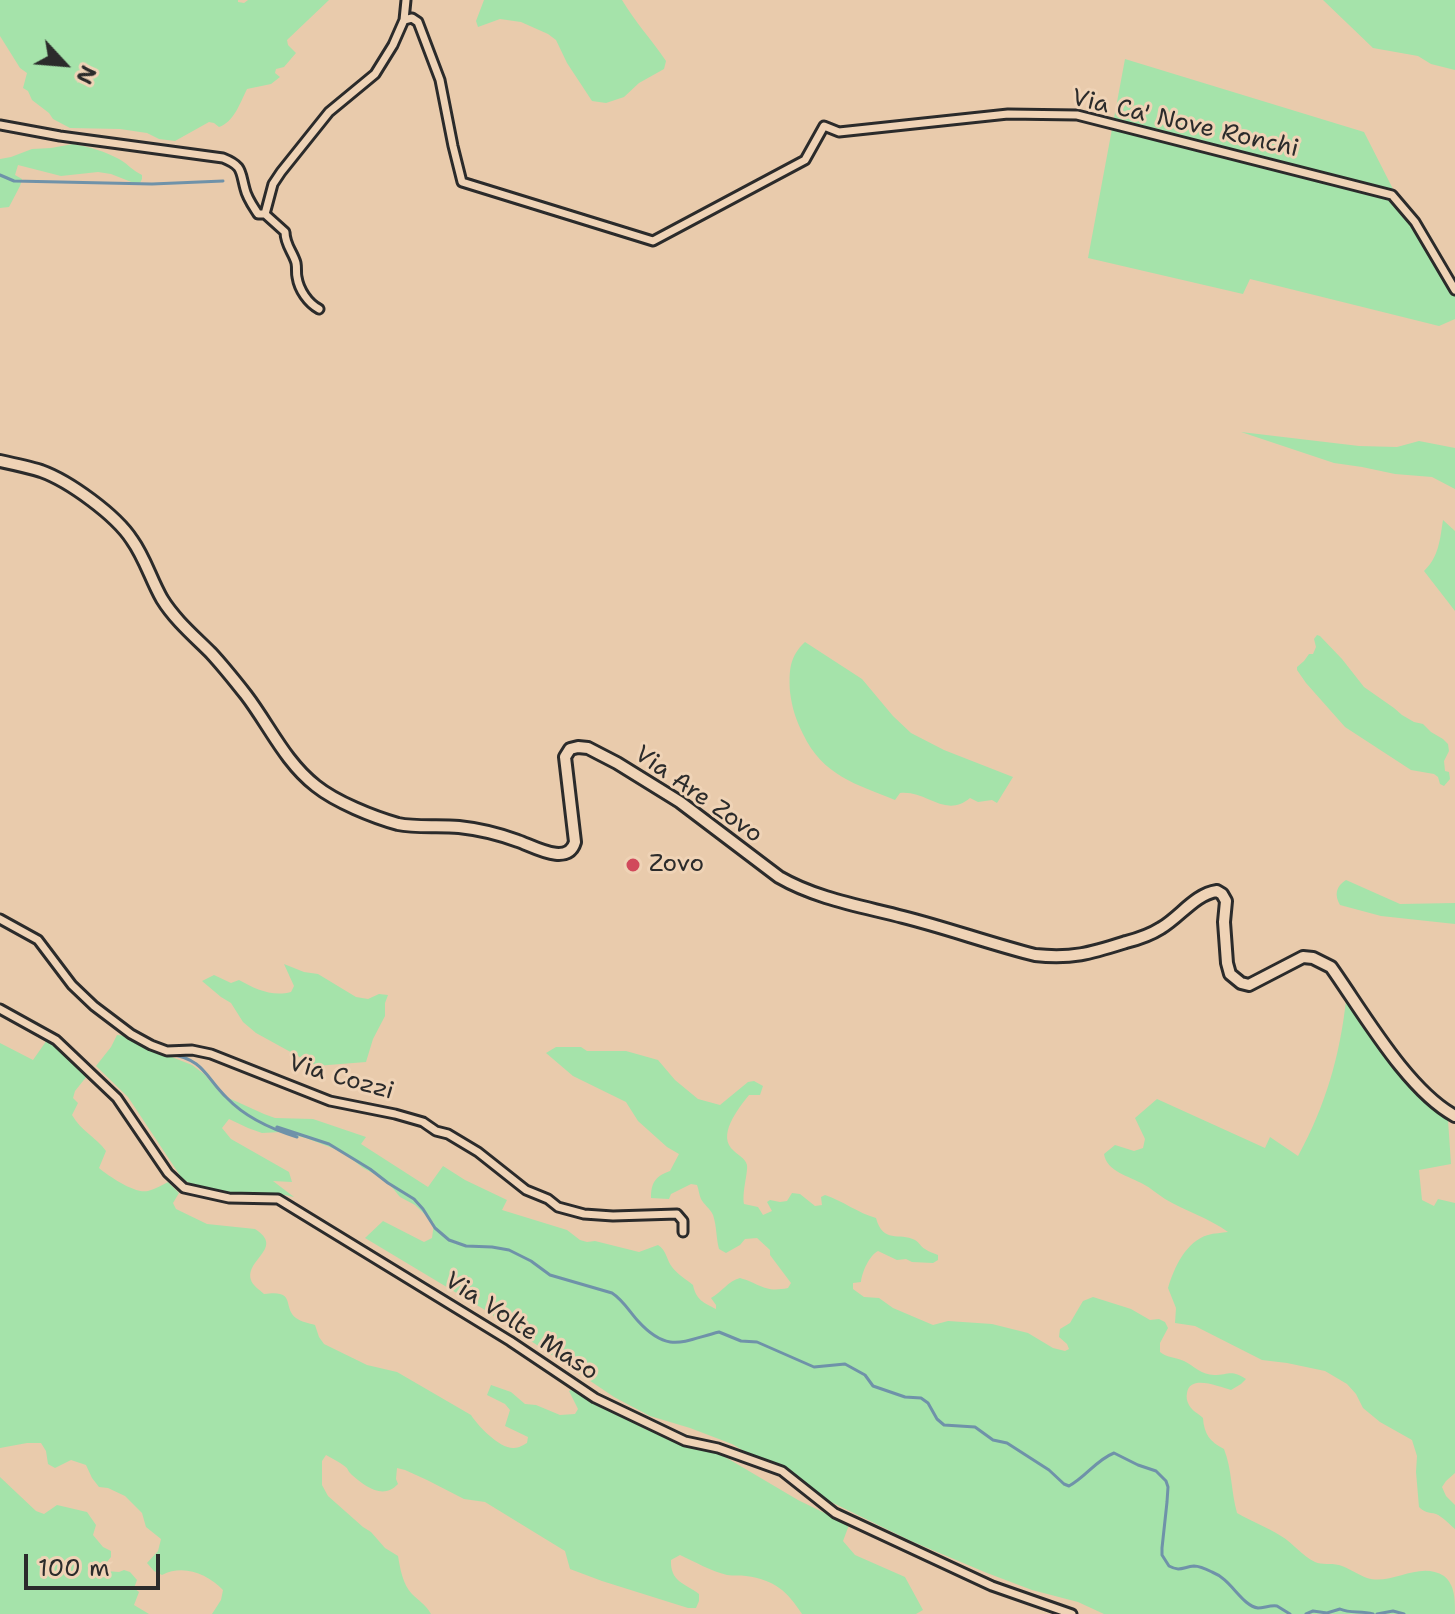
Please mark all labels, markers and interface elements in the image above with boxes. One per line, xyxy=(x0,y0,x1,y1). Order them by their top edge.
north arrow xyxy=(24,24,104,104)
text: N xyxy=(69,61,103,89)
street label: Via Ca' Nove Ronchi xyxy=(1069,84,1301,164)
street label: Via Are Zovo xyxy=(628,740,768,850)
place label: Zovo xyxy=(649,851,704,879)
marker: Zovo xyxy=(624,856,642,874)
street label: Via Cozzi xyxy=(285,1049,397,1107)
street label: Via Volte Maso xyxy=(439,1267,603,1387)
scale bar xyxy=(28,1538,164,1588)
text: 100 m xyxy=(38,1552,110,1584)

